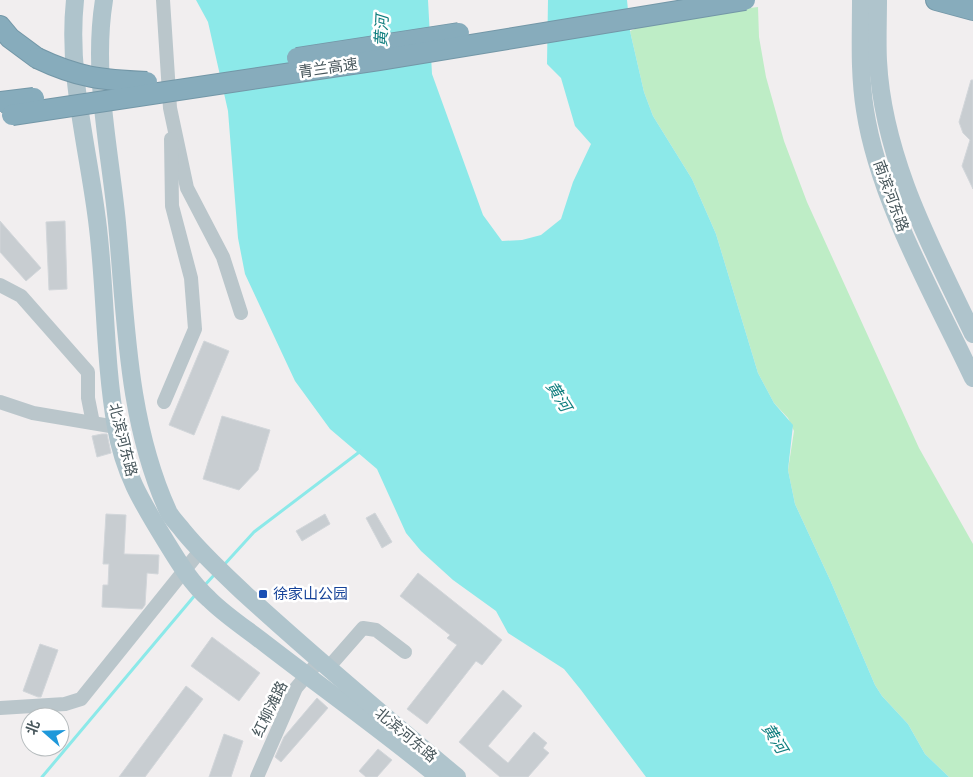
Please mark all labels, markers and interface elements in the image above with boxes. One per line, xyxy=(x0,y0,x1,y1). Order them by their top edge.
water label: 黄河 xyxy=(369,11,393,48)
street label: 青兰高速 xyxy=(297,53,359,82)
street label: 南滨河东路 xyxy=(869,157,914,235)
water label: 黄河 xyxy=(541,377,578,418)
street label: 北滨河东路 xyxy=(104,401,143,479)
place label: 徐家山公园 xyxy=(273,583,348,604)
marker: 徐家山公园 xyxy=(257,588,269,600)
street label: 红柳滩路 xyxy=(247,677,292,740)
street label: 北滨河东路 xyxy=(371,702,442,767)
north arrow xyxy=(20,707,70,757)
text: 北 xyxy=(22,718,44,737)
water label: 黄河 xyxy=(757,719,794,760)

